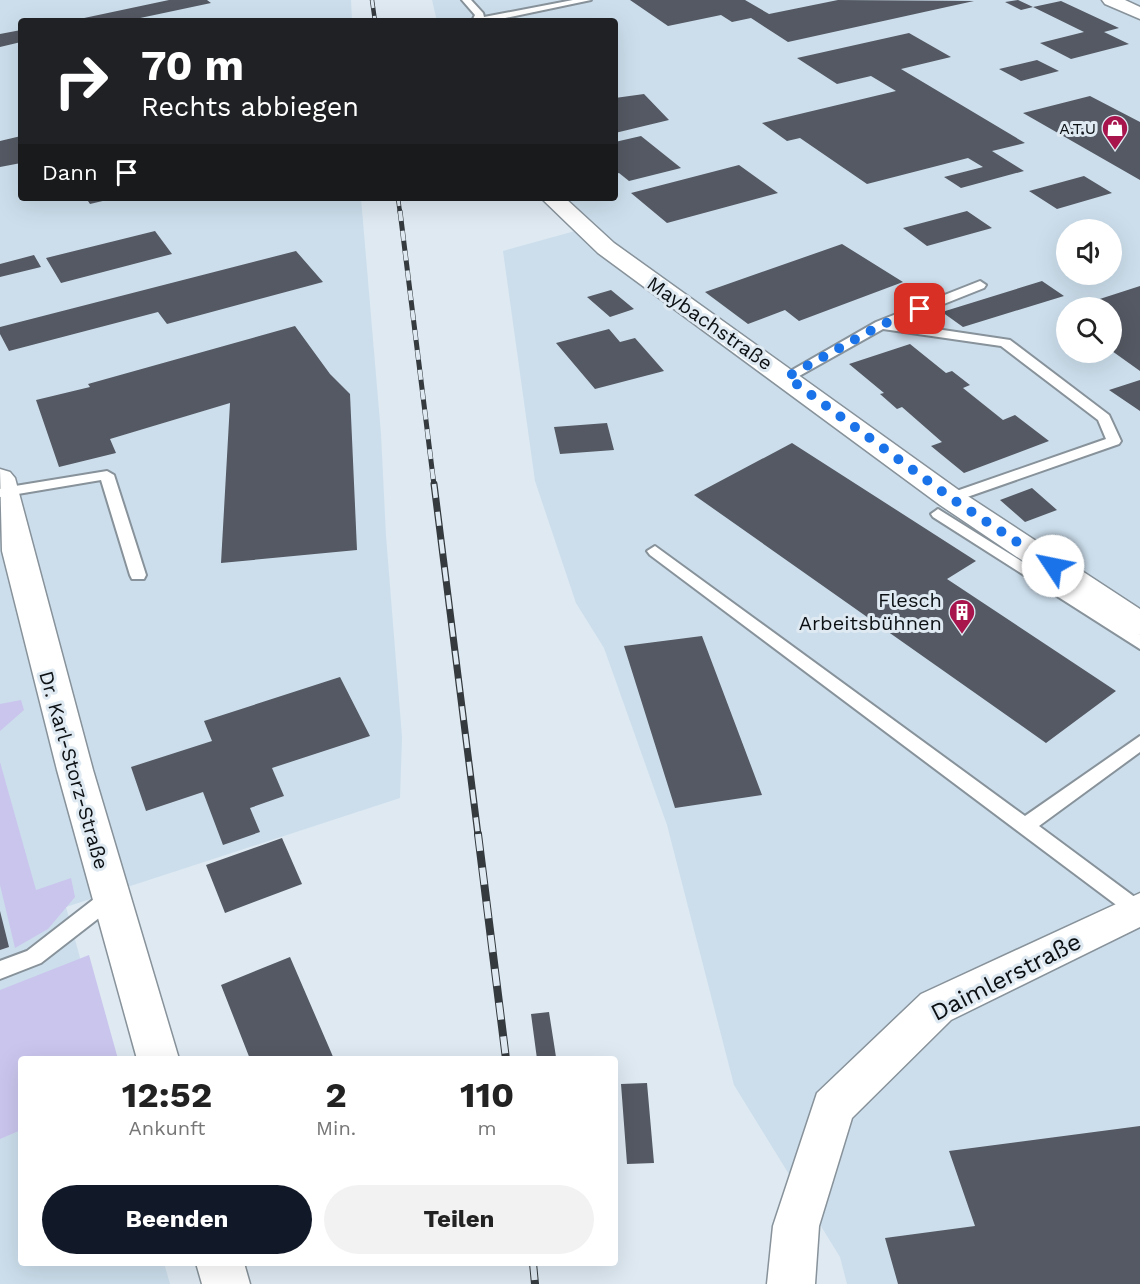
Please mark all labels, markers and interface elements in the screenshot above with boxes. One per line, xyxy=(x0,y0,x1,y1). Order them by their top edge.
text: 70 m xyxy=(141,41,244,90)
icon: right xyxy=(42,42,120,120)
text: Rechts abbiegen xyxy=(141,91,359,123)
shop icon: A.T.U xyxy=(1100,113,1130,151)
place label: A.T.U xyxy=(1059,119,1096,138)
icon: arrive xyxy=(110,156,143,189)
text: Dann xyxy=(42,160,98,185)
map controls xyxy=(1056,219,1122,363)
button: sound xyxy=(1056,219,1122,285)
street label: Maybachstraße xyxy=(643,271,777,375)
pin xyxy=(894,283,945,334)
icon: arrive xyxy=(903,292,936,325)
button: search xyxy=(1056,297,1122,363)
position arrow xyxy=(1021,534,1085,598)
place label: Flesch Arbeitsbühnen xyxy=(799,588,942,635)
building icon: Flesch Arbeitsbühnen xyxy=(947,597,977,635)
street label: Dr. Karl-Storz-Straße xyxy=(34,668,114,872)
street label: Daimlerstraße xyxy=(926,927,1086,1027)
text: 12:52 xyxy=(122,1074,212,1116)
text: 2 xyxy=(325,1074,347,1116)
text: 110 xyxy=(460,1074,514,1116)
text: Ankunft xyxy=(129,1116,205,1140)
text: Min. xyxy=(316,1116,356,1140)
text: m xyxy=(478,1116,497,1140)
button: Beenden xyxy=(42,1185,312,1254)
button: Teilen xyxy=(324,1185,594,1254)

